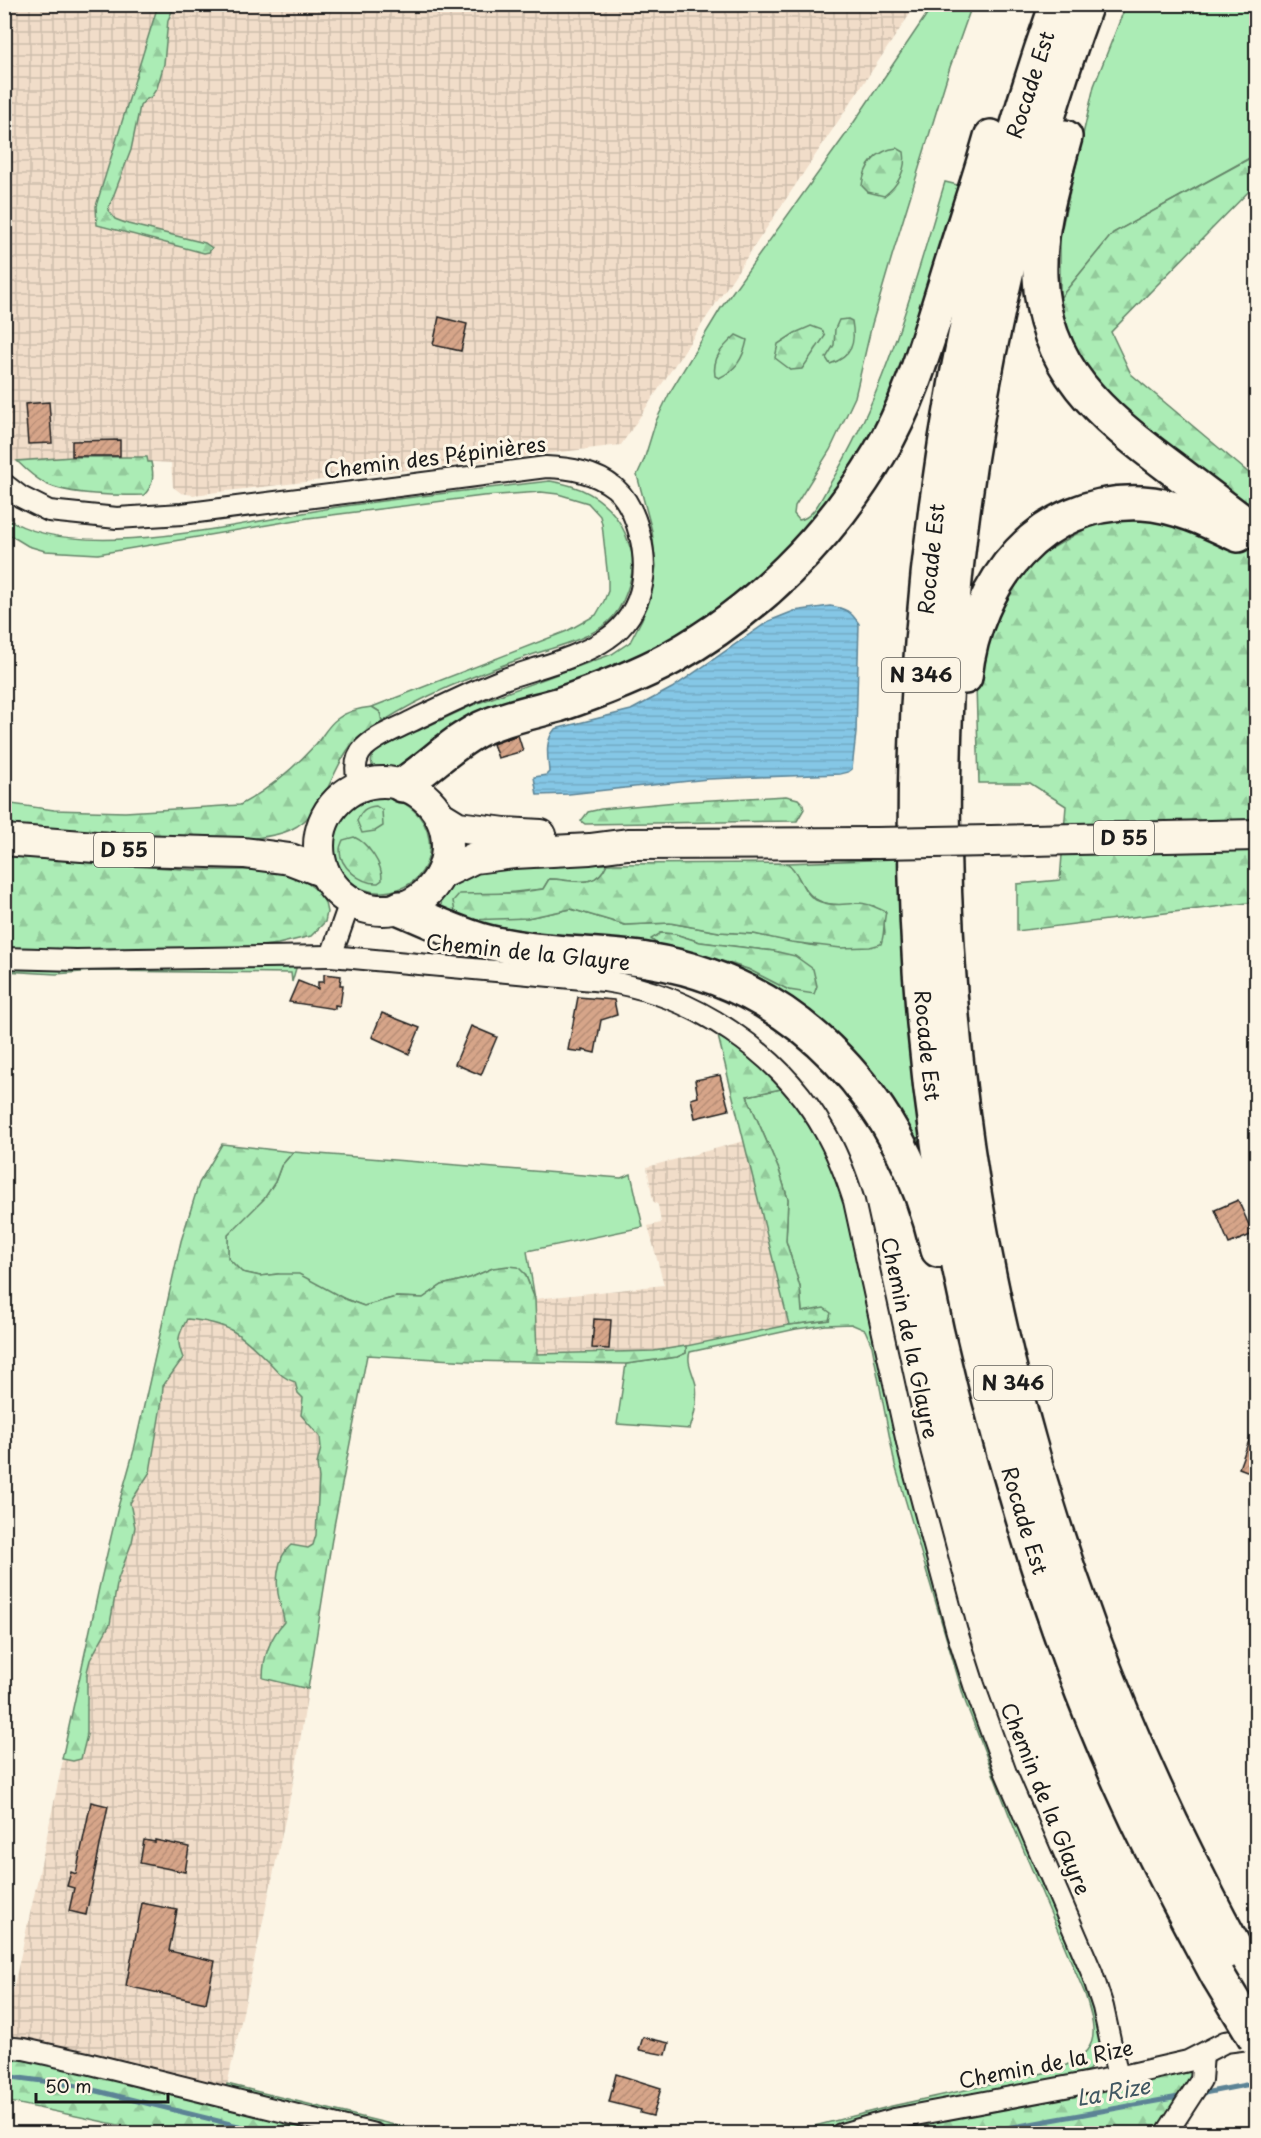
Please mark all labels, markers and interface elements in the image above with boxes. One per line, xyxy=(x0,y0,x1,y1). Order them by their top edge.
street label: Rocade Est xyxy=(997,26,1062,142)
street label: Chemin des Pépinières xyxy=(322,427,548,486)
street label: Rocade Est xyxy=(908,502,952,616)
road number: N 346 xyxy=(882,658,960,692)
road number: D 55 xyxy=(1094,821,1154,855)
road number: D 55 xyxy=(94,833,154,867)
street label: Chemin de la Glayre xyxy=(424,924,632,978)
street label: Rocade Est xyxy=(907,989,950,1103)
street label: Chemin de la Glayre xyxy=(874,1234,948,1441)
road number: N 346 xyxy=(974,1366,1052,1400)
street label: Rocade Est xyxy=(994,1462,1058,1578)
street label: Chemin de la Glayre xyxy=(994,1697,1100,1899)
street label: Chemin de la Rize xyxy=(956,2030,1136,2096)
scale bar xyxy=(36,2066,168,2104)
water label: La Rize xyxy=(1073,2068,1154,2113)
text: 50 m xyxy=(45,2072,92,2099)

